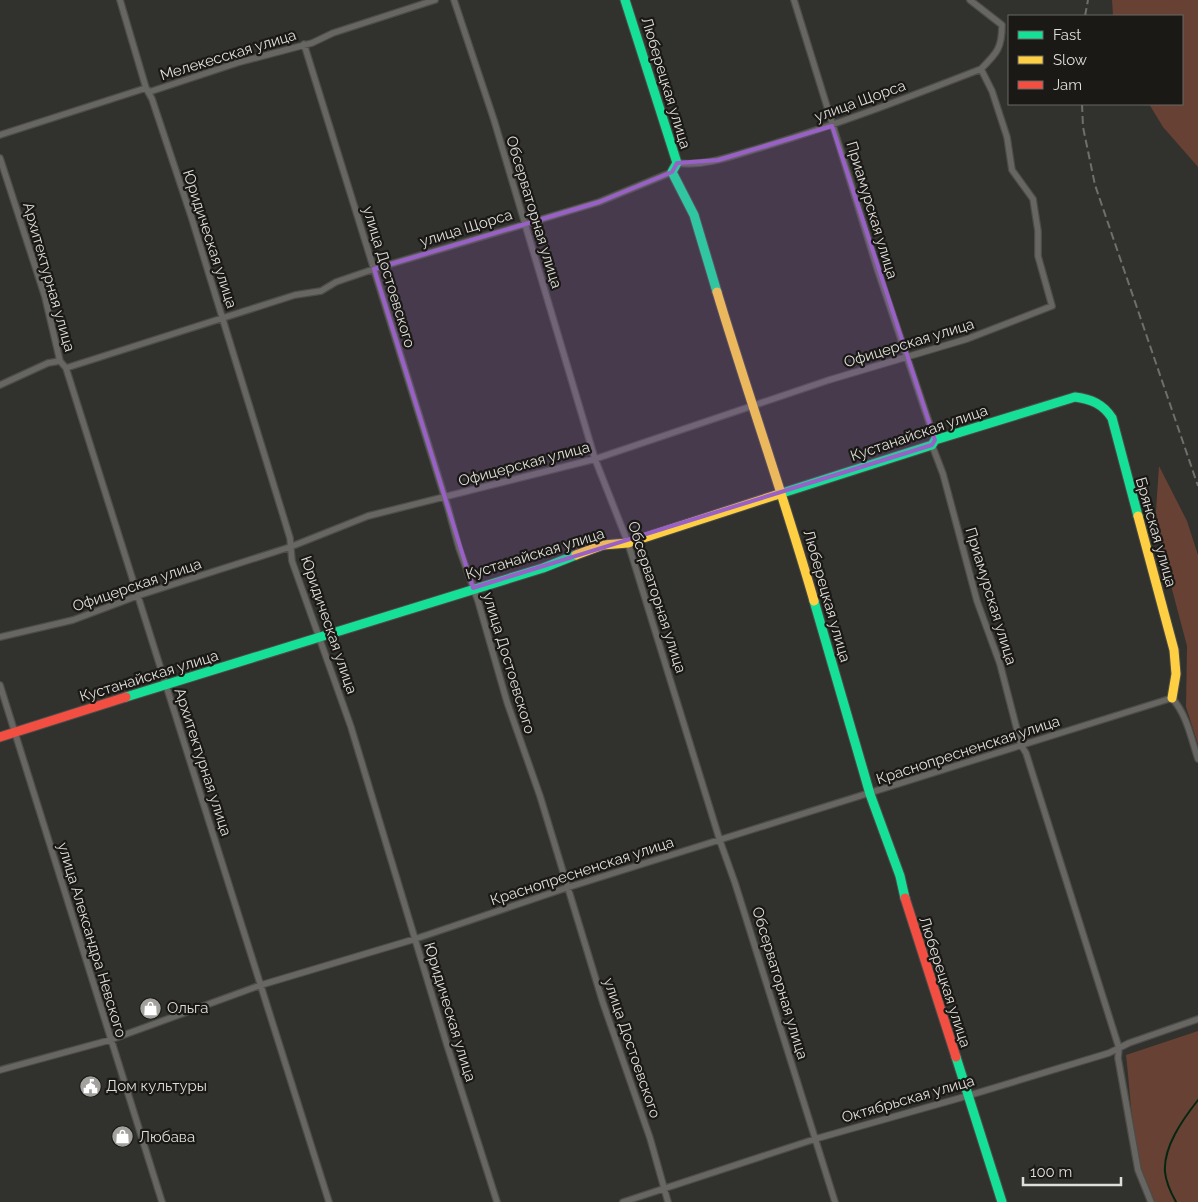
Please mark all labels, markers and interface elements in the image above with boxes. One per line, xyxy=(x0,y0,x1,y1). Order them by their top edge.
street label: Люберецкая улица xyxy=(637,15,695,151)
legend xyxy=(1008,15,1183,105)
street label: Мелекесская улица xyxy=(158,26,298,84)
text: Fast xyxy=(1053,26,1081,44)
text: Slow xyxy=(1053,51,1087,69)
street label: улица Щорса xyxy=(812,76,908,126)
text: Jam xyxy=(1053,76,1082,94)
street label: Обсерваторная улица xyxy=(502,134,566,290)
street label: Приамурская улица xyxy=(843,139,901,281)
street label: Юридическая улица xyxy=(179,167,241,311)
street label: Архитектурная улица xyxy=(19,200,79,354)
street label: улица Достоевского xyxy=(359,204,419,350)
street label: улица Щорса xyxy=(418,205,514,251)
street label: Офицерская улица xyxy=(842,315,976,371)
street label: Кустанайская улица xyxy=(848,401,990,465)
street label: Офицерская улица xyxy=(456,438,592,490)
street label: Брянская улица xyxy=(1132,475,1180,589)
street label: Обсерваторная улица xyxy=(624,519,690,675)
street label: Кустанайская улица xyxy=(464,524,606,584)
street label: Приамурская улица xyxy=(962,525,1020,667)
street label: Люберецкая улица xyxy=(799,528,855,664)
street label: Офицерская улица xyxy=(70,554,204,616)
street label: Юридическая улица xyxy=(297,554,361,696)
street label: улица Достоевского xyxy=(479,590,539,736)
street label: Кустанайская улица xyxy=(78,646,220,706)
street label: Архитектурная улица xyxy=(171,686,235,838)
street label: Краснопресненская улица xyxy=(874,712,1062,788)
street label: Краснопресненская улица xyxy=(488,833,676,909)
street label: улица Александра Невского xyxy=(54,840,130,1040)
street label: Обсерваторная улица xyxy=(748,905,812,1061)
street label: Люберецкая улица xyxy=(915,914,975,1050)
street label: Юридическая улица xyxy=(420,940,480,1084)
street label: улица Достоевского xyxy=(600,976,664,1121)
shop icon: Ольга xyxy=(139,996,163,1020)
place label: Ольга xyxy=(167,999,208,1017)
street label: Октябрьская улица xyxy=(840,1071,976,1127)
public building icon: Дом культуры xyxy=(78,1074,102,1098)
place label: Дом культуры xyxy=(106,1077,207,1095)
shop icon: Любава xyxy=(111,1125,135,1149)
place label: Любава xyxy=(139,1128,195,1146)
scale bar xyxy=(1023,1154,1120,1186)
text: 100 m xyxy=(1030,1163,1072,1181)

